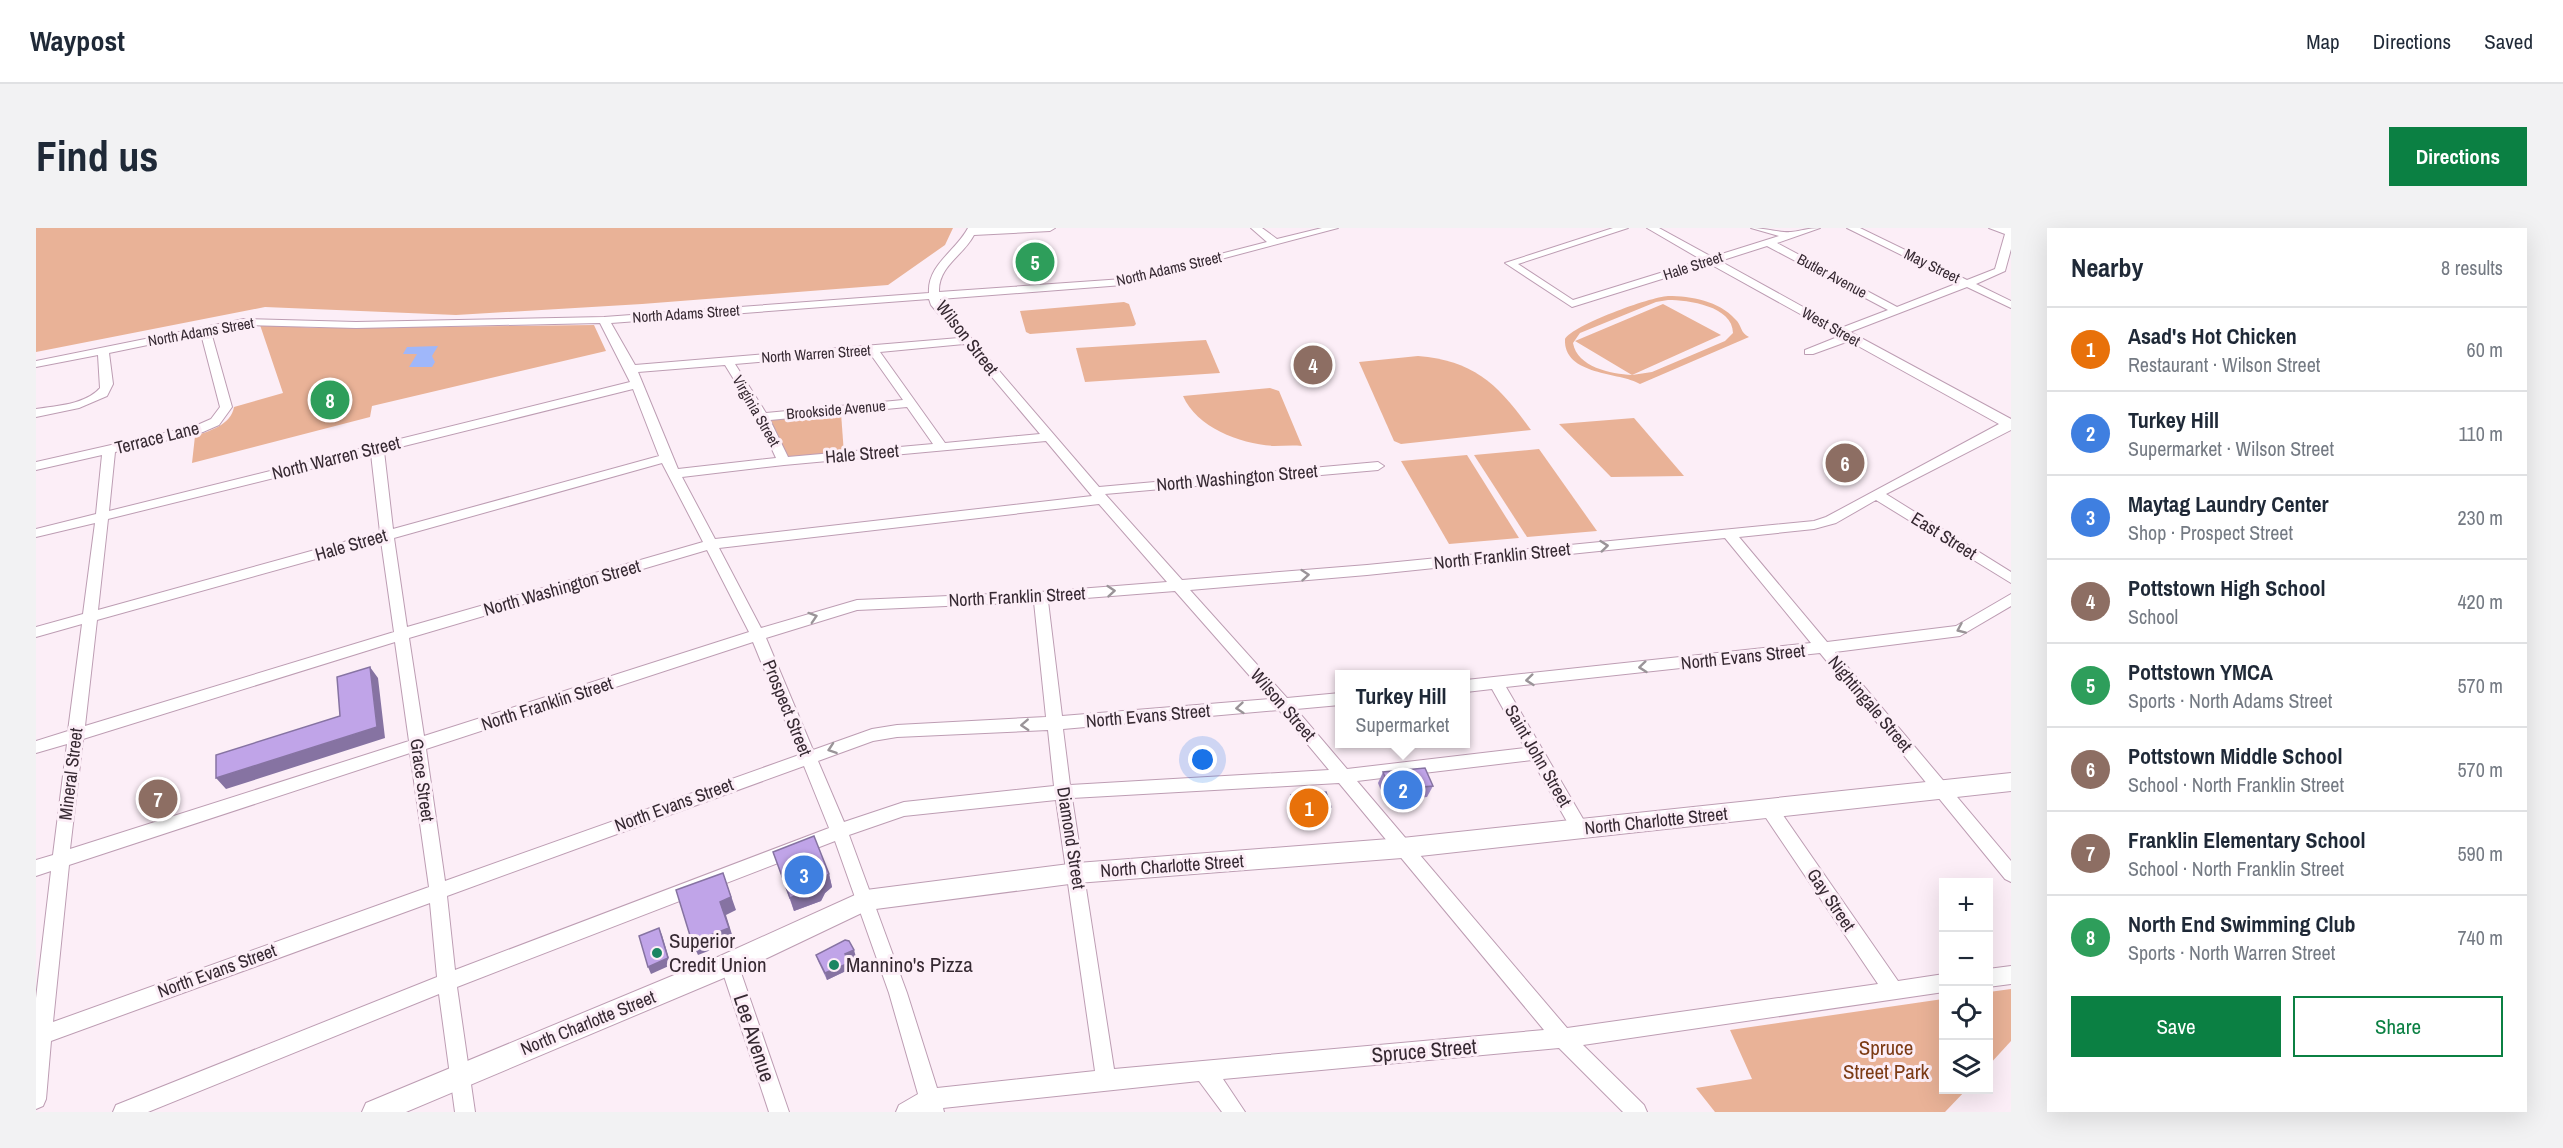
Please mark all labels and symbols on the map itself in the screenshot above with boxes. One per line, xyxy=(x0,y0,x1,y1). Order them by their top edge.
pin: 5 xyxy=(1016,240,1054,285)
street label: May Street xyxy=(1901,243,1964,288)
street label: North Adams Street xyxy=(1114,246,1224,291)
street label: Hale Street xyxy=(1660,246,1726,285)
street label: Butler Avenue xyxy=(1794,248,1871,303)
street label: Wilson Street xyxy=(930,295,1005,380)
street label: North Adams Street xyxy=(632,299,741,328)
street label: West Street xyxy=(1798,302,1865,352)
street label: North Adams Street xyxy=(146,312,256,351)
street label: North Warren Street xyxy=(761,339,872,368)
pin: 4 xyxy=(1294,342,1332,388)
street label: Virginia Street xyxy=(728,371,786,451)
pin: 8 xyxy=(310,378,350,423)
street label: Brookside Avenue xyxy=(785,395,887,424)
street label: Terrace Lane xyxy=(112,415,202,460)
street label: North Warren Street xyxy=(269,429,403,486)
street label: Hale Street xyxy=(824,438,900,469)
pin: 6 xyxy=(1826,440,1864,486)
street label: North Washington Street xyxy=(1155,458,1319,497)
street label: East Street xyxy=(1907,506,1982,566)
street label: Hale Street xyxy=(312,522,390,567)
street label: North Franklin Street xyxy=(1433,536,1571,575)
one-way arrow xyxy=(1599,540,1608,553)
street label: North Washington Street xyxy=(481,553,643,622)
one-way arrow xyxy=(1300,569,1310,582)
street label: North Franklin Street xyxy=(948,580,1086,613)
one-way arrow xyxy=(1106,585,1115,598)
one-way arrow xyxy=(807,611,818,624)
one-way arrow xyxy=(1957,621,1968,633)
street label: North Evans Street xyxy=(1680,638,1806,675)
street label: Nightingale Street xyxy=(1823,650,1918,757)
street label: Prospect Street xyxy=(757,656,818,760)
one-way arrow xyxy=(1639,661,1648,673)
street label: Wilson Street xyxy=(1245,663,1322,746)
street label: North Franklin Street xyxy=(478,670,616,737)
one-way arrow xyxy=(1526,673,1535,686)
street label: North Evans Street xyxy=(1085,698,1211,733)
street label: Saint John Street xyxy=(1499,700,1578,811)
one-way arrow xyxy=(1235,702,1244,715)
one-way arrow xyxy=(1020,718,1029,731)
street label: Mineral Street xyxy=(52,726,89,821)
street label: Grace Street xyxy=(404,737,441,823)
one-way arrow xyxy=(827,742,838,754)
your location xyxy=(1188,745,1217,774)
pin: 2 xyxy=(1384,768,1422,812)
street label: North Evans Street xyxy=(611,771,737,838)
pin: 7 xyxy=(138,776,178,822)
street label: Diamond Street xyxy=(1051,785,1092,891)
pin: 1 xyxy=(1290,786,1328,830)
street label: North Charlotte Street xyxy=(1583,801,1729,840)
street label: North Charlotte Street xyxy=(1099,848,1244,883)
pin: 3 xyxy=(784,852,824,898)
street label: Gay Street xyxy=(1801,863,1862,936)
place label: Superior Credit Union xyxy=(669,926,767,979)
street label: North Evans Street xyxy=(154,937,280,1004)
marker: Superior Credit Union xyxy=(650,946,664,960)
place label: Mannino's Pizza xyxy=(846,950,973,979)
marker: Mannino's Pizza xyxy=(827,958,841,972)
street label: North Charlotte Street xyxy=(517,984,659,1061)
street label: Lee Avenue xyxy=(727,990,782,1085)
street label: Spruce Street xyxy=(1370,1031,1478,1070)
park label: Spruce Street Park xyxy=(1843,1033,1929,1086)

